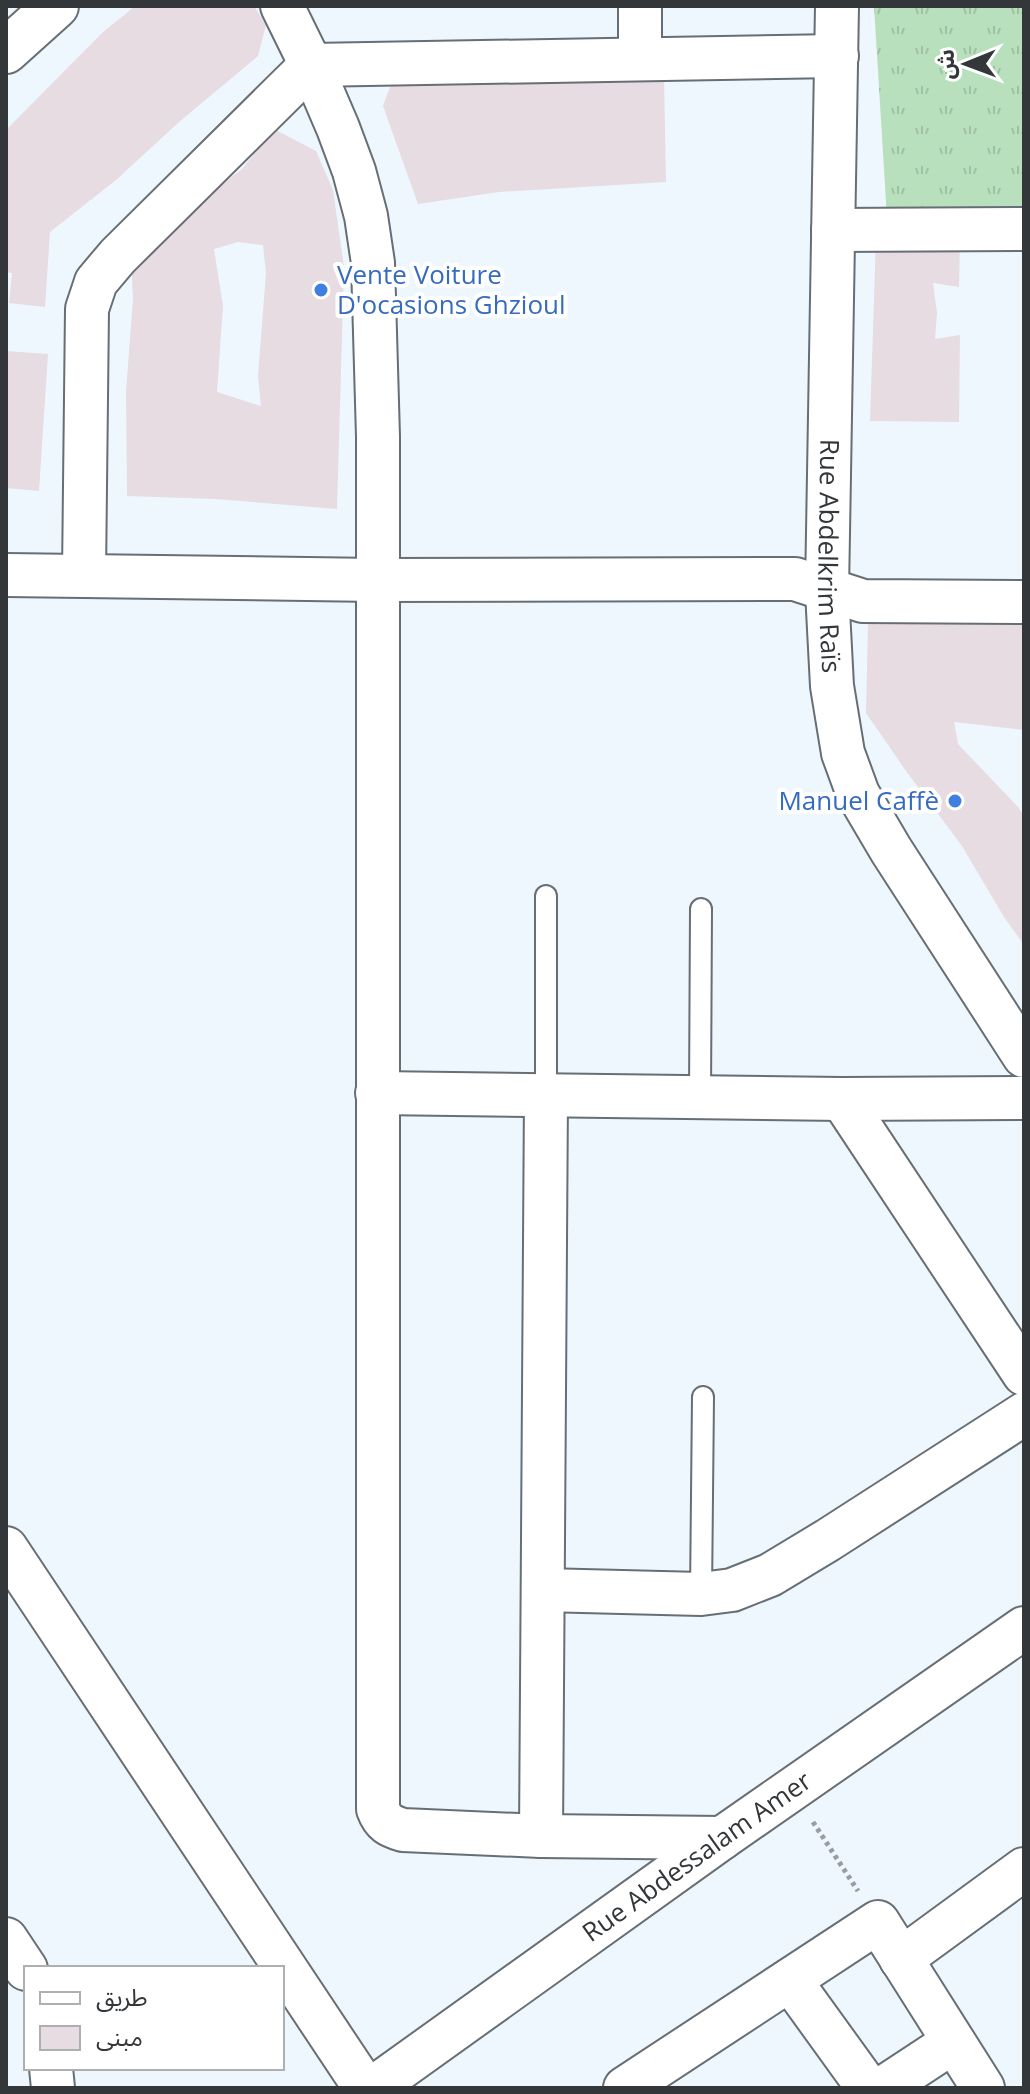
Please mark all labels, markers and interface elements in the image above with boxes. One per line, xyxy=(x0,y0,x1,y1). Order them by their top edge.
north arrow xyxy=(926,24,1006,104)
text: ش xyxy=(930,49,960,80)
place label: Vente Voiture D'ocasions Ghzioul xyxy=(337,256,566,322)
marker: Vente Voiture D'ocasions Ghzioul xyxy=(312,281,330,299)
street label: Rue Abdelkrim Raïs xyxy=(810,439,850,674)
place label: Manuel Caffè xyxy=(778,782,939,818)
marker: Manuel Caffè xyxy=(946,792,964,810)
street label: Rue Abdessalam Amer xyxy=(574,1762,818,1950)
legend xyxy=(24,1966,284,2070)
text: طريق xyxy=(96,1980,148,2013)
text: مبنى xyxy=(96,2020,143,2053)

